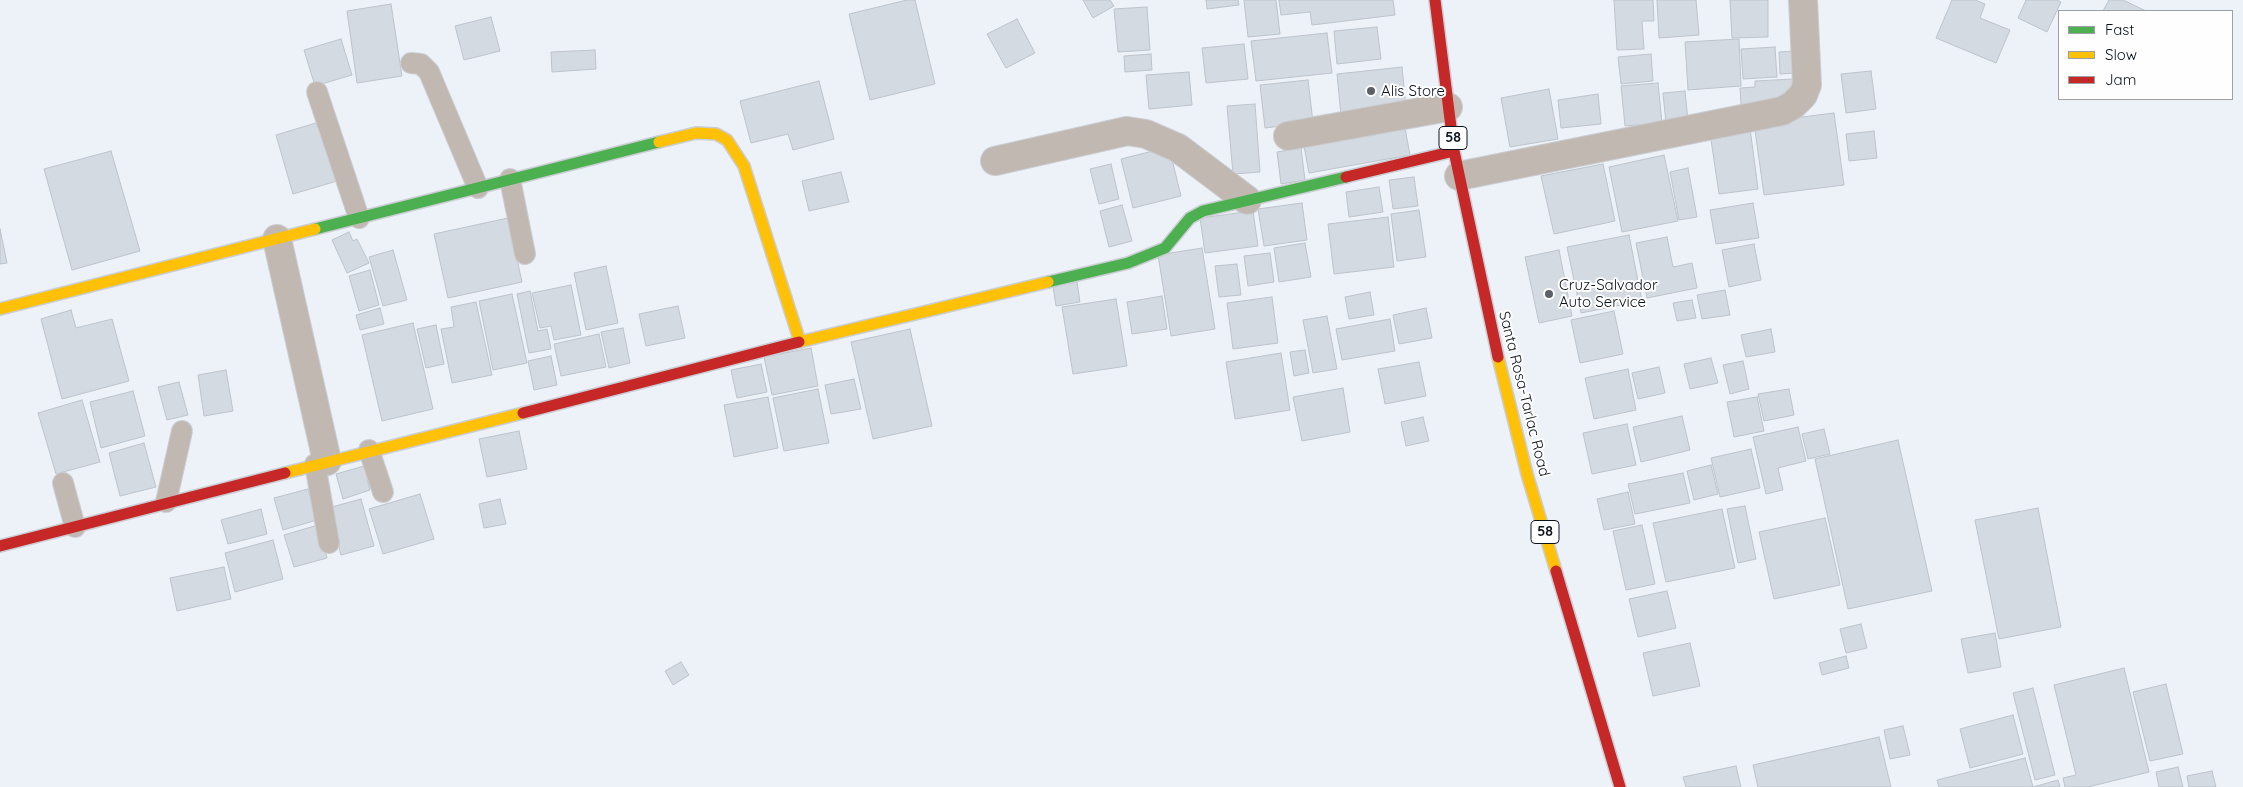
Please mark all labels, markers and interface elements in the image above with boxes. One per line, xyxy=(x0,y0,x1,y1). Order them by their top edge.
legend xyxy=(2058,10,2233,100)
text: Fast xyxy=(2105,20,2134,39)
text: Slow xyxy=(2105,45,2137,64)
text: Jam xyxy=(2105,70,2136,89)
place label: Alis Store xyxy=(1381,82,1445,100)
marker: Alis Store xyxy=(1365,85,1377,97)
road number: 58 xyxy=(1439,126,1467,150)
place label: Cruz-Salvador Auto Service xyxy=(1559,276,1658,311)
marker: Cruz-Salvador Auto Service xyxy=(1543,288,1555,300)
street label: Santa Rosa-Tarlac Road xyxy=(1495,310,1553,478)
road number: 58 xyxy=(1531,520,1559,544)

